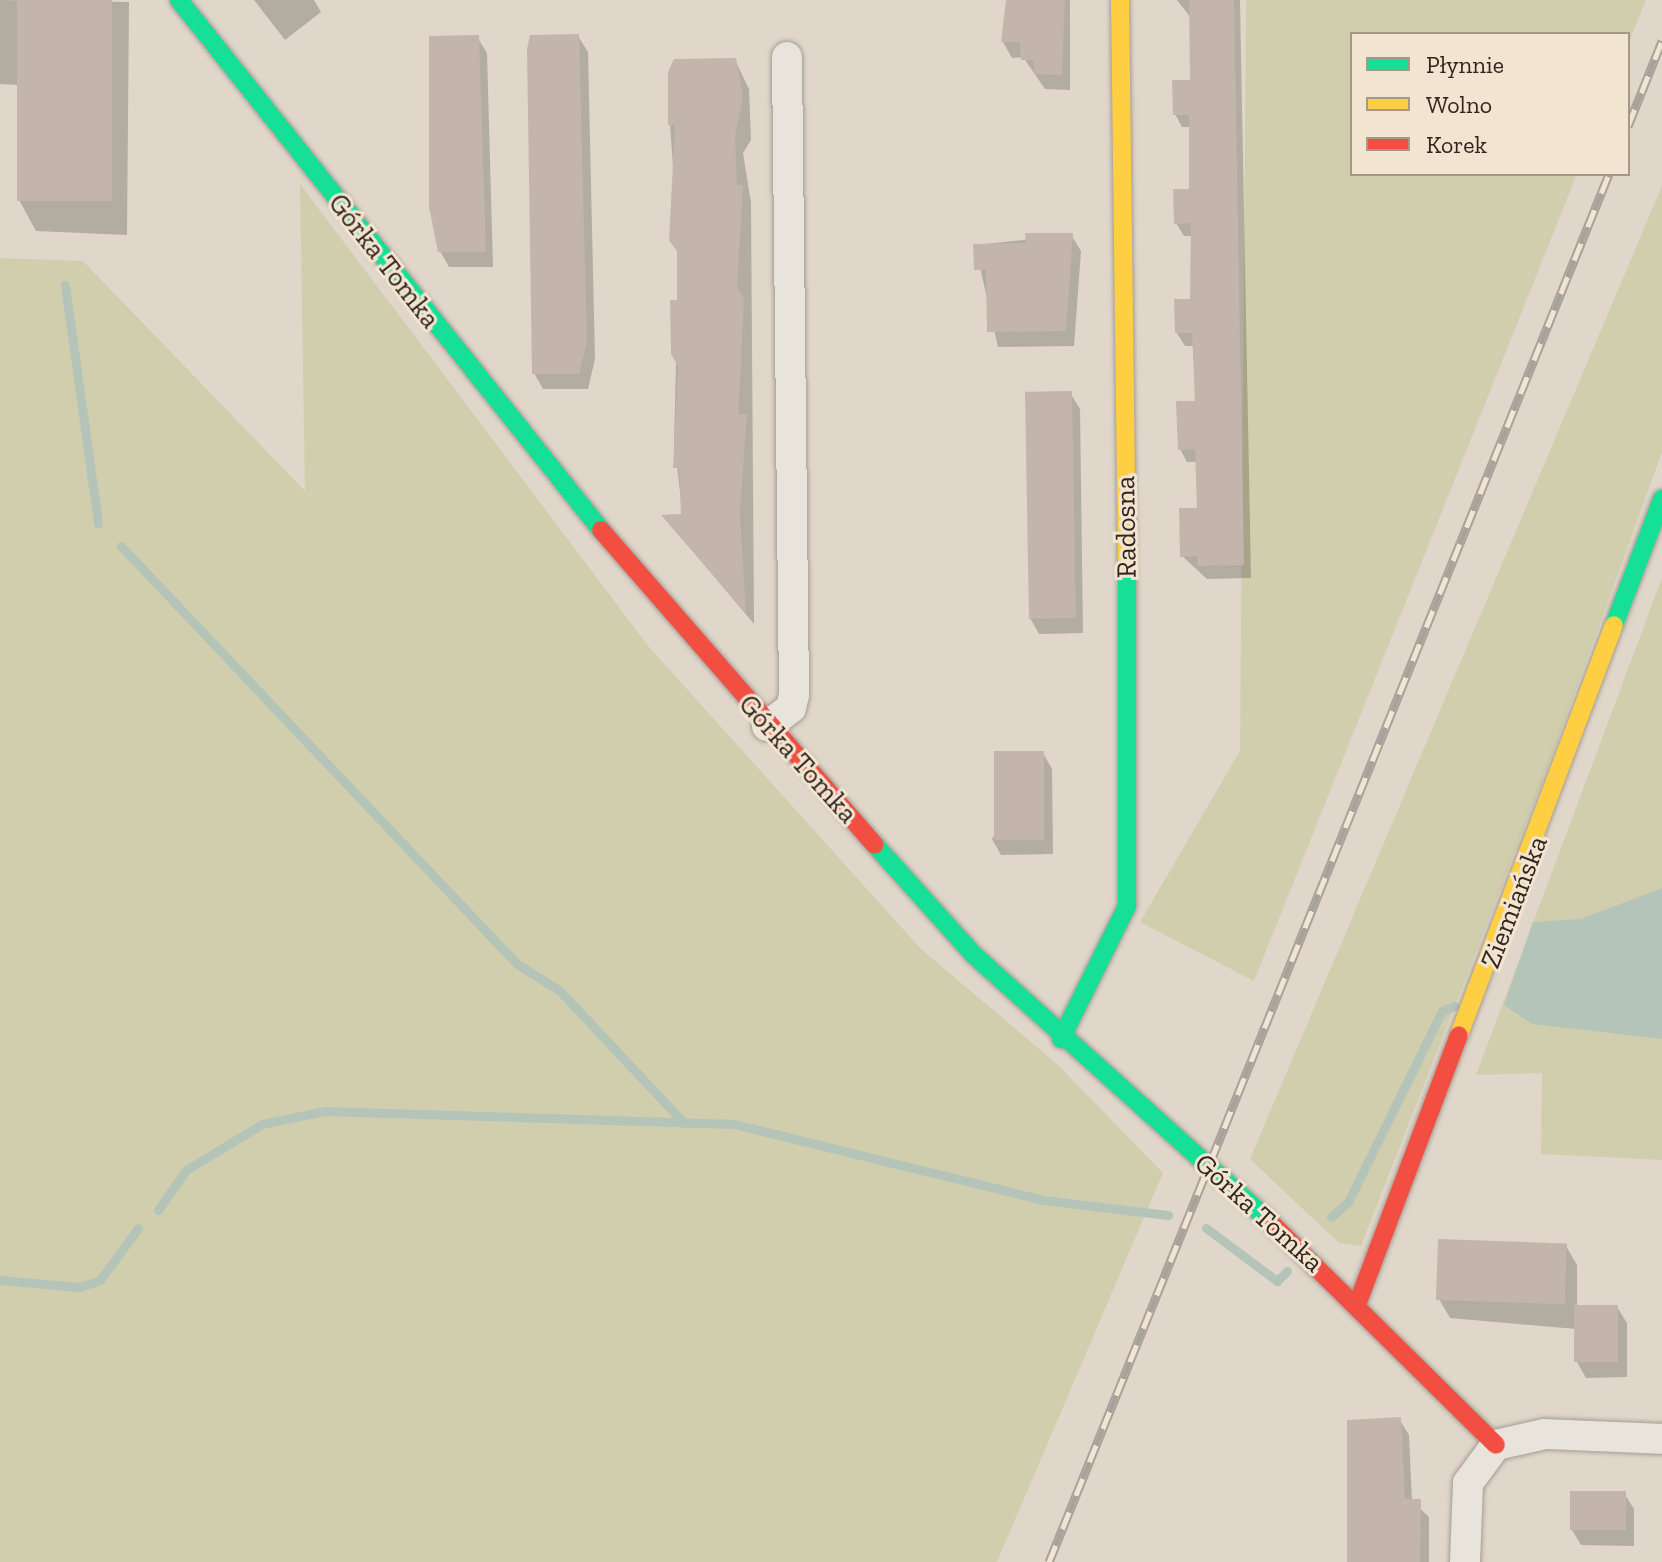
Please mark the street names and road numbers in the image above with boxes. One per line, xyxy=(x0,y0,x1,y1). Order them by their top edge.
street label: Górka Tomka xyxy=(321,187,447,335)
street label: Radosna xyxy=(1108,476,1144,578)
street label: Górka Tomka xyxy=(731,688,865,830)
street label: Ziemiańska xyxy=(1473,831,1555,973)
street label: Górka Tomka xyxy=(1188,1146,1330,1280)

